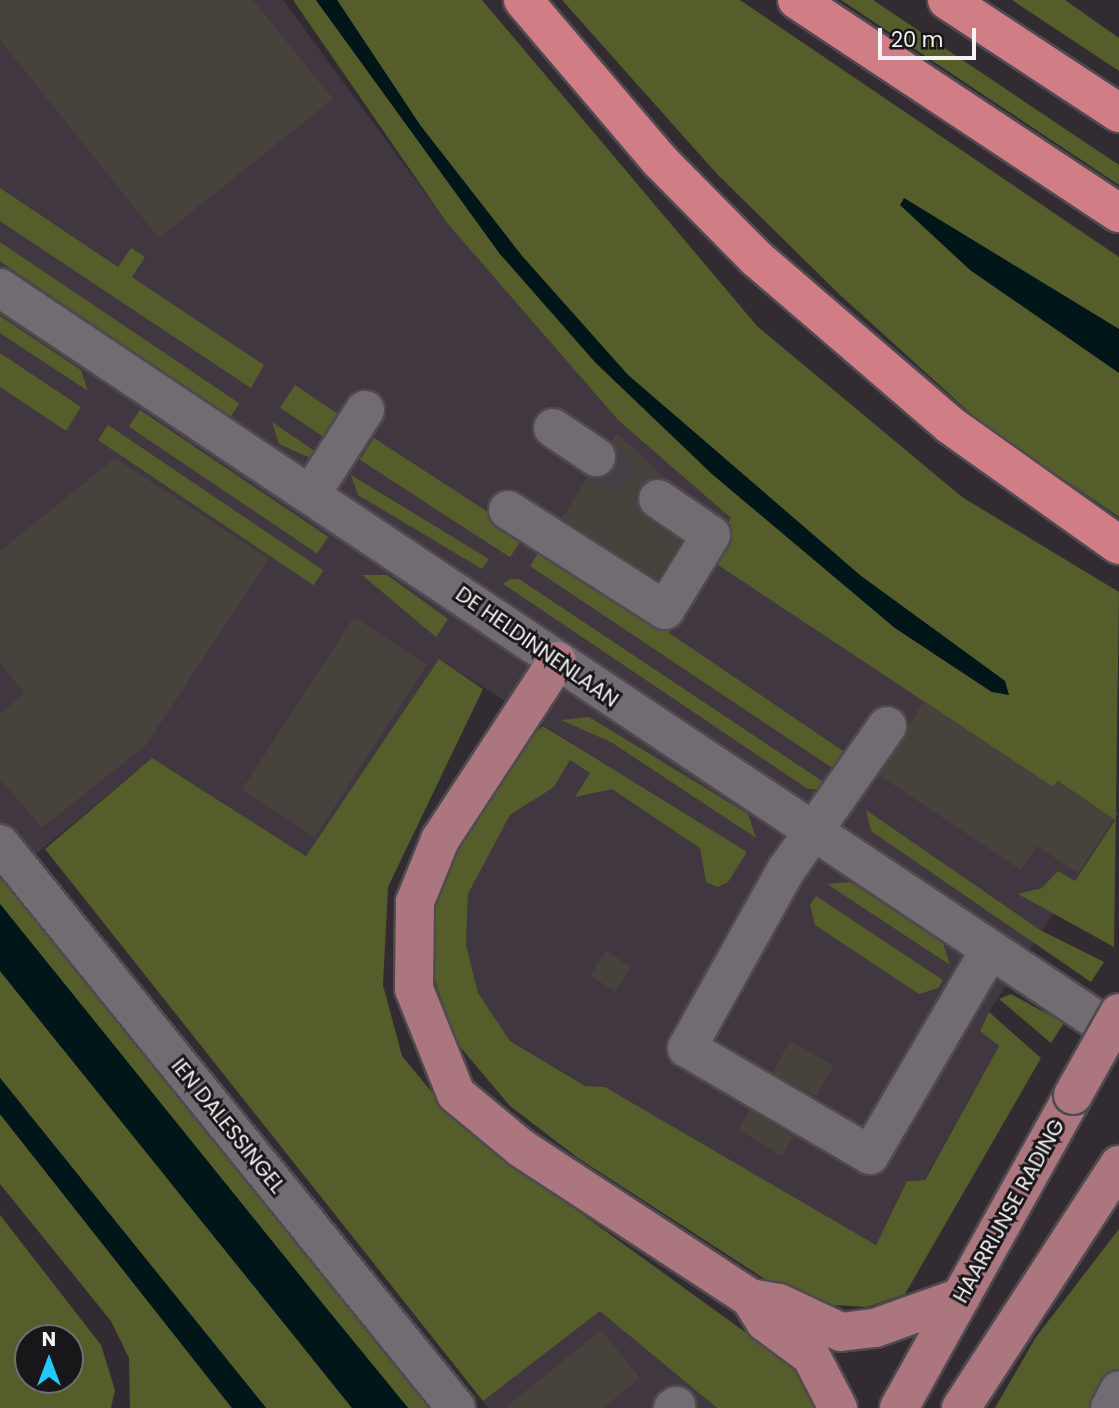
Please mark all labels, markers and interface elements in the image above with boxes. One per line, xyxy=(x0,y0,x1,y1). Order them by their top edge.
scale bar xyxy=(881,14,979,58)
text: 20 m xyxy=(891,25,944,54)
street label: DE HELDINNENLAAN xyxy=(451,581,623,713)
street label: IEN DALESSINGEL xyxy=(166,1054,290,1198)
street label: HAARRIJNSE RADING xyxy=(948,1115,1070,1307)
north arrow xyxy=(14,1324,84,1394)
text: N xyxy=(42,1326,56,1353)

